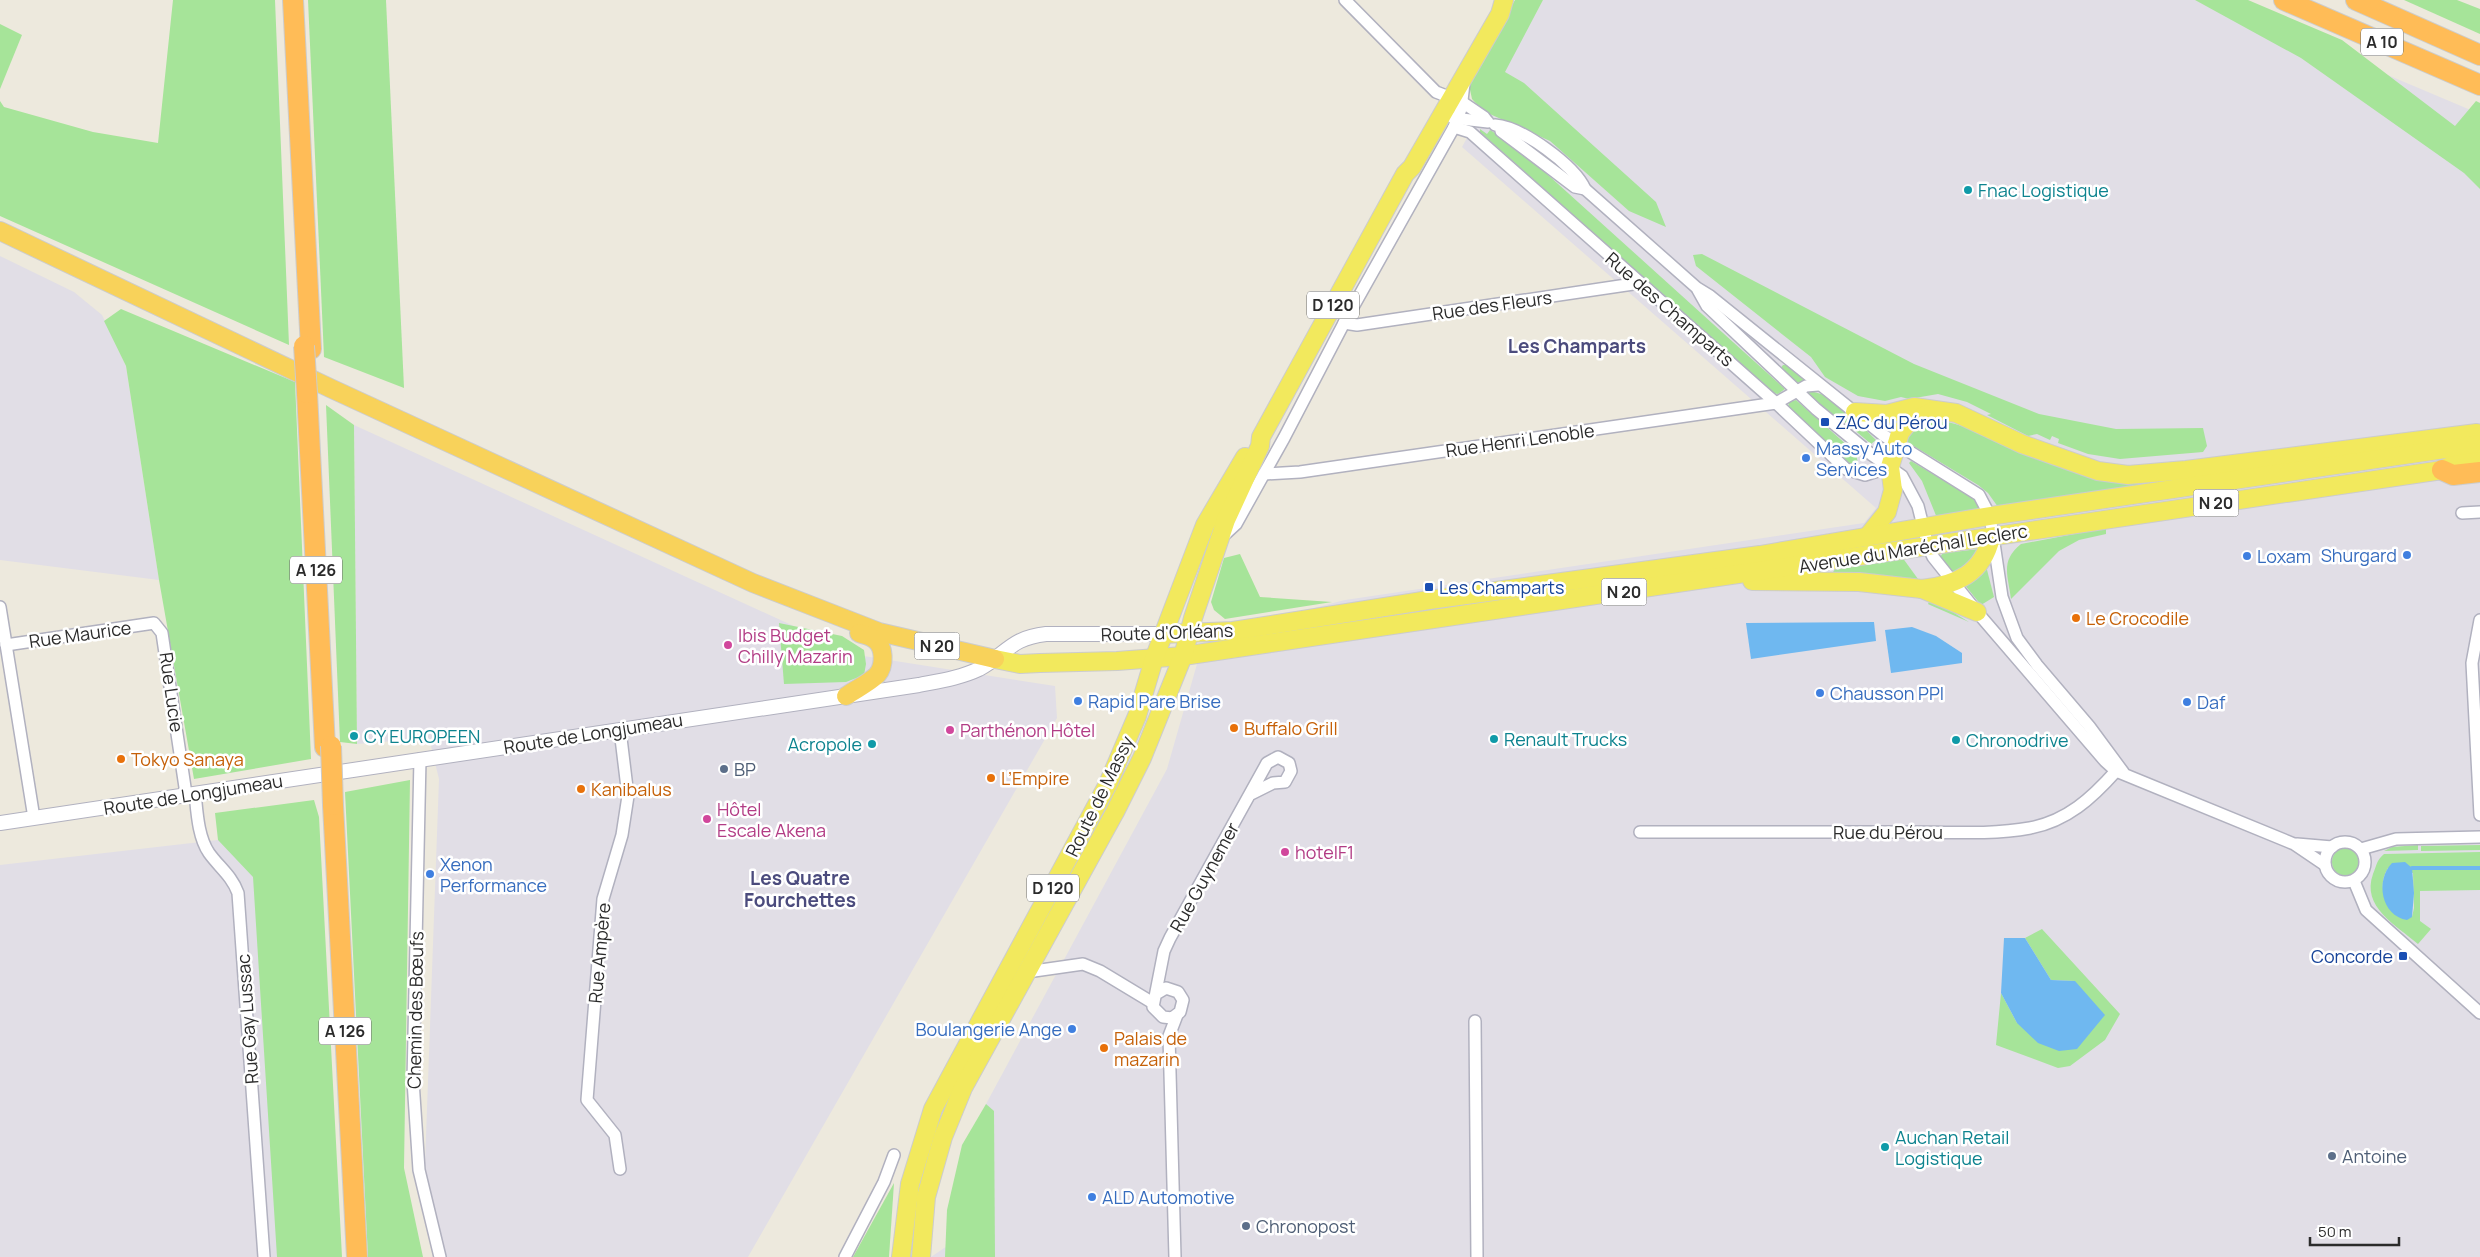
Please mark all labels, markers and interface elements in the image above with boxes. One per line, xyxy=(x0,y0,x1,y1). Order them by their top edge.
road number: A 10 xyxy=(2361,28,2403,56)
place label: Fnac Logistique xyxy=(1978,178,2109,202)
marker: Fnac Logistique xyxy=(1962,184,1974,196)
street label: Rue des Champarts xyxy=(1601,246,1739,372)
street label: Rue des Fleurs xyxy=(1431,285,1553,325)
road number: D 120 xyxy=(1307,292,1359,318)
district label: Les Champarts xyxy=(1508,333,1646,359)
place label: ZAC du Pérou xyxy=(1835,410,1948,434)
marker: ZAC du Pérou xyxy=(1819,416,1831,428)
street label: Rue Henri Lenoble xyxy=(1444,418,1596,462)
place label: Massy Auto Services xyxy=(1816,436,1912,481)
marker: Massy Auto Services xyxy=(1800,452,1812,464)
road number: N 20 xyxy=(2194,489,2238,516)
street label: Avenue du Maréchal Leclerc xyxy=(1797,518,2029,578)
place label: Shurgard xyxy=(2321,543,2397,567)
place label: Loxam xyxy=(2257,544,2311,568)
marker: Shurgard xyxy=(2401,549,2413,561)
marker: Loxam xyxy=(2241,550,2253,562)
road number: A 126 xyxy=(290,556,342,584)
place label: Les Champarts xyxy=(1439,575,1564,599)
road number: N 20 xyxy=(1602,578,1646,606)
marker: Les Champarts xyxy=(1423,581,1435,593)
place label: Le Crocodile xyxy=(2086,606,2189,630)
marker: Le Crocodile xyxy=(2070,612,2082,624)
street label: Rue Maurice xyxy=(27,615,133,653)
street label: Route d'Orléans xyxy=(1100,618,1234,646)
place label: Ibis Budget Chilly Mazarin xyxy=(738,623,853,668)
road number: N 20 xyxy=(914,632,960,659)
marker: Ibis Budget Chilly Mazarin xyxy=(722,639,734,651)
street label: Rue Lucie xyxy=(155,650,189,734)
place label: Chausson PPI xyxy=(1830,681,1944,705)
marker: Chausson PPI xyxy=(1814,687,1826,699)
place label: Rapid Pare Brise xyxy=(1088,689,1221,713)
place label: Daf xyxy=(2197,690,2226,714)
marker: Rapid Pare Brise xyxy=(1072,695,1084,707)
marker: Daf xyxy=(2181,696,2193,708)
street label: Route de Longjumeau xyxy=(502,707,684,759)
place label: Buffalo Grill xyxy=(1244,716,1338,740)
place label: Parthénon Hôtel xyxy=(960,718,1095,742)
marker: Buffalo Grill xyxy=(1228,722,1240,734)
place label: CY EUROPEEN xyxy=(364,724,480,748)
marker: Parthénon Hôtel xyxy=(944,724,956,736)
place label: Renault Trucks xyxy=(1504,727,1627,751)
place label: Chronodrive xyxy=(1966,728,2068,752)
marker: CY EUROPEEN xyxy=(348,730,360,742)
street label: Route de Massy xyxy=(1059,731,1139,860)
place label: Acropole xyxy=(788,732,862,756)
marker: Renault Trucks xyxy=(1488,733,1500,745)
marker: Chronodrive xyxy=(1950,734,1962,746)
marker: Acropole xyxy=(866,738,878,750)
place label: Tokyo Sanaya xyxy=(131,747,244,771)
marker: Tokyo Sanaya xyxy=(115,753,127,765)
place label: BP xyxy=(734,757,756,781)
marker: BP xyxy=(718,763,730,775)
place label: L’Empire xyxy=(1001,766,1069,790)
street label: Route de Longjumeau xyxy=(102,768,284,820)
marker: L’Empire xyxy=(985,772,997,784)
place label: Kanibalus xyxy=(591,777,672,801)
marker: Kanibalus xyxy=(575,783,587,795)
place label: Hôtel Escale Akena xyxy=(717,797,826,842)
marker: Hôtel Escale Akena xyxy=(701,813,713,825)
street label: Rue Guynemer xyxy=(1164,817,1244,936)
street label: Rue du Pérou xyxy=(1833,820,1943,844)
place label: hotelF1 xyxy=(1295,840,1354,864)
marker: hotelF1 xyxy=(1279,846,1291,858)
place label: Xenon Performance xyxy=(440,852,547,897)
district label: Les Quatre Fourchettes xyxy=(744,865,856,913)
marker: Xenon Performance xyxy=(424,868,436,880)
road number: D 120 xyxy=(1027,874,1079,901)
street label: Rue Ampère xyxy=(583,902,615,1004)
street label: Chemin des Bœufs xyxy=(402,931,428,1089)
place label: Concorde xyxy=(2311,944,2393,968)
marker: Concorde xyxy=(2397,950,2409,962)
street label: Rue Gay Lussac xyxy=(230,953,264,1085)
place label: Boulangerie Ange xyxy=(915,1017,1062,1041)
road number: A 126 xyxy=(319,1018,371,1044)
marker: Boulangerie Ange xyxy=(1066,1023,1078,1035)
place label: Palais de mazarin xyxy=(1114,1026,1187,1071)
marker: Palais de mazarin xyxy=(1098,1042,1110,1054)
place label: Auchan Retail Logistique xyxy=(1895,1125,2010,1170)
marker: Auchan Retail Logistique xyxy=(1879,1141,1891,1153)
place label: Antoine xyxy=(2342,1144,2407,1168)
marker: Antoine xyxy=(2326,1150,2338,1162)
place label: ALD Automotive xyxy=(1102,1185,1234,1209)
marker: ALD Automotive xyxy=(1086,1191,1098,1203)
place label: Chronopost xyxy=(1256,1214,1356,1238)
scale bar xyxy=(2310,1214,2399,1246)
marker: Chronopost xyxy=(1240,1220,1252,1232)
text: 50 m xyxy=(2318,1221,2352,1242)

